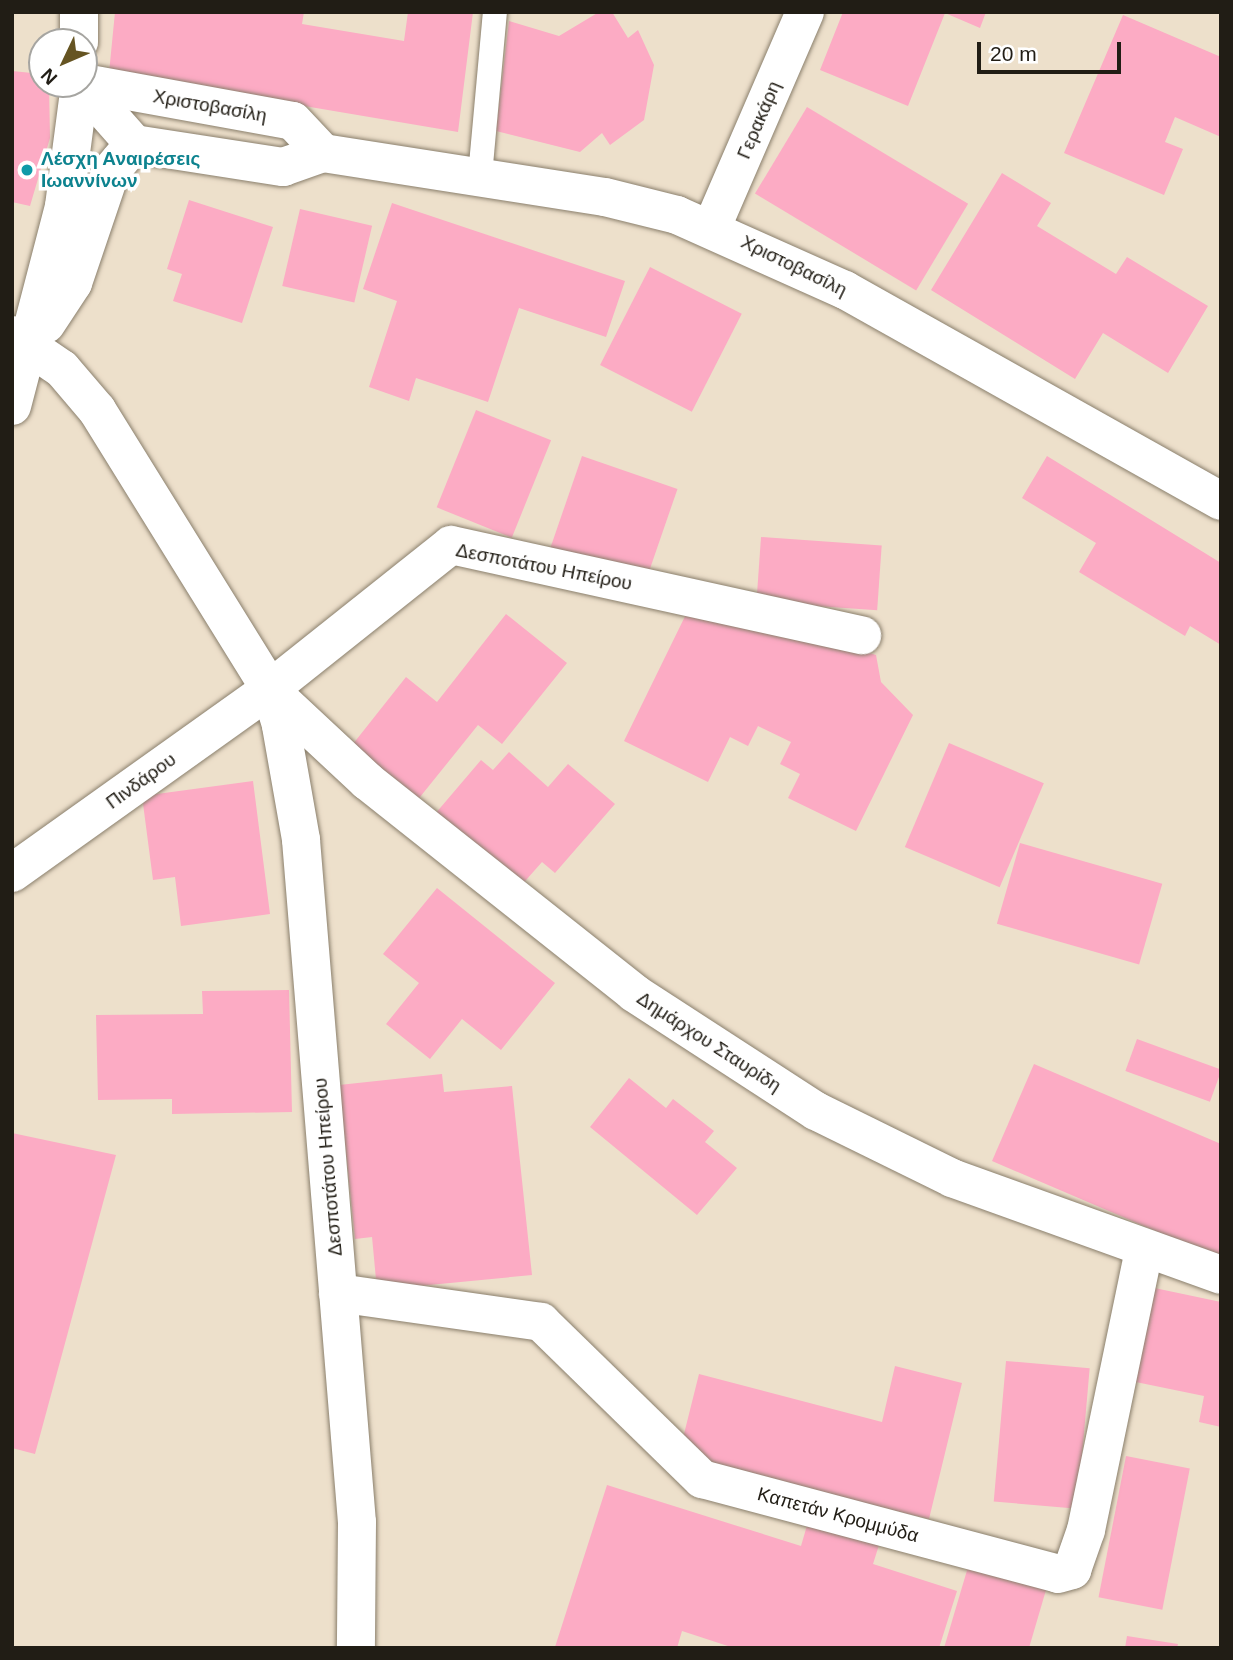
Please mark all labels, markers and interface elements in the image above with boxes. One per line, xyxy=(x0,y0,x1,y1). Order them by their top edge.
north arrow xyxy=(28,28,98,98)
scale bar xyxy=(981,28,1124,72)
text: 20 m xyxy=(990,42,1037,65)
text: N xyxy=(37,64,61,89)
street label: Γερακάρη xyxy=(732,78,786,162)
street label: Χριστοβασίλη xyxy=(151,85,269,127)
place label: Λέσχη Αναιρέσεις Ιωαννίνων xyxy=(41,148,201,192)
marker: Λέσχη Αναιρέσεις Ιωαννίνων xyxy=(19,162,35,178)
street label: Χριστοβασίλη xyxy=(737,231,851,301)
street label: Δεσποτάτου Ηπείρου xyxy=(454,539,634,595)
street label: Πινδάρου xyxy=(102,748,180,814)
street label: Δημάρχου Σταυρίδη xyxy=(633,987,785,1097)
street label: Δεσποτάτου Ηπείρου xyxy=(309,1077,347,1257)
street label: Καπετάν Κρομμύδα xyxy=(755,1483,921,1547)

